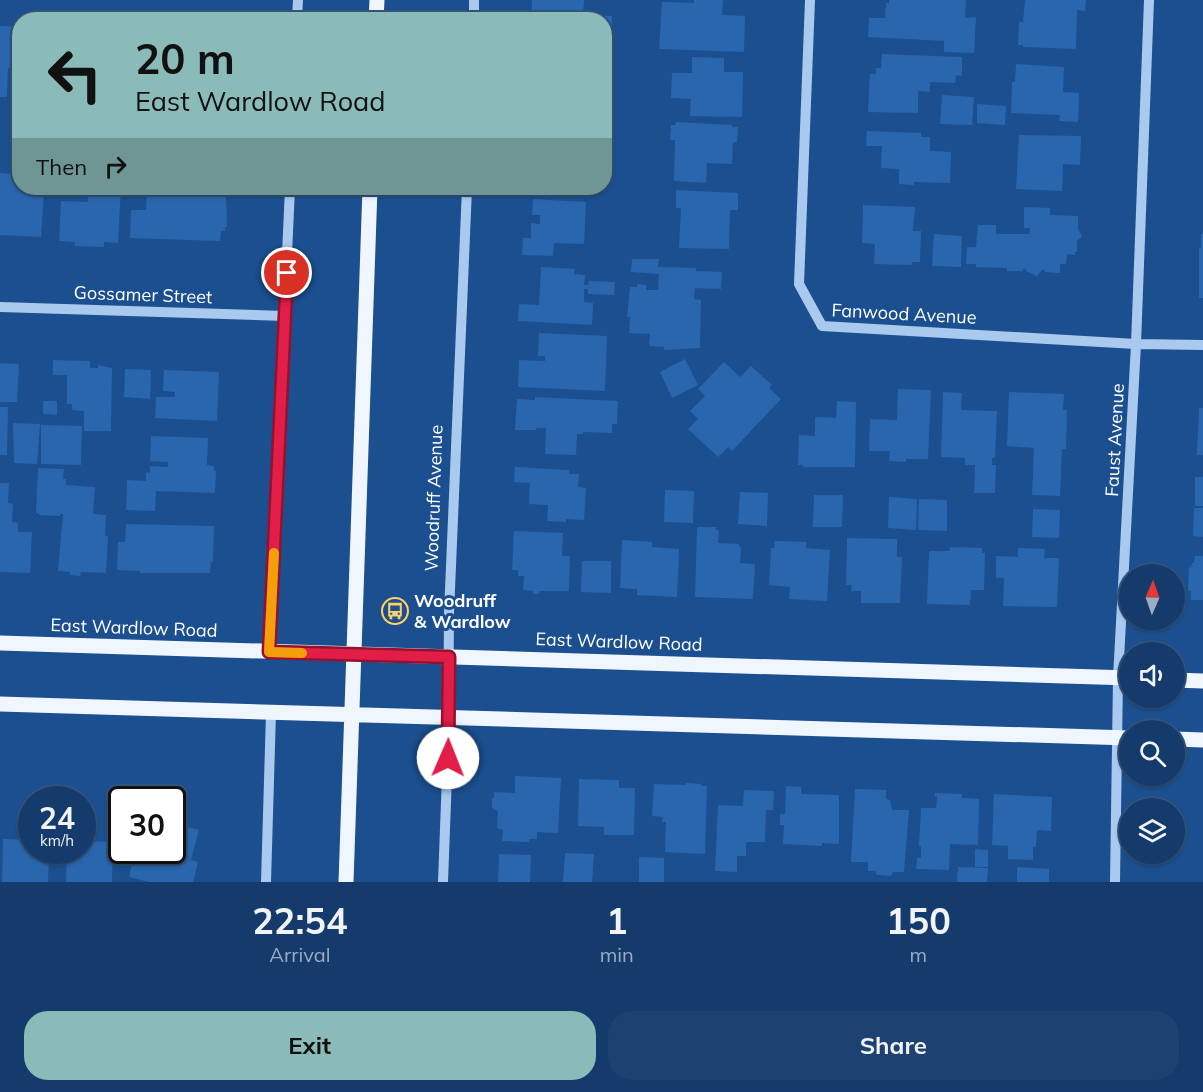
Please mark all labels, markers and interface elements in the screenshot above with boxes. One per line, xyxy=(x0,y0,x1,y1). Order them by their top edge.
text: 20 m xyxy=(135,32,235,85)
icon: left xyxy=(36,36,114,114)
text: East Wardlow Road xyxy=(135,84,385,118)
icon: right xyxy=(99,150,132,183)
text: Then xyxy=(36,153,87,181)
pin xyxy=(261,247,312,298)
icon: arrive xyxy=(270,256,303,289)
street label: Gossamer Street xyxy=(73,281,213,308)
street label: Fanwood Avenue xyxy=(831,298,977,329)
street label: Faust Avenue xyxy=(1100,383,1129,497)
street label: Woodruff Avenue xyxy=(419,424,448,572)
north arrow xyxy=(1119,564,1185,630)
map controls xyxy=(1119,564,1185,864)
place label: Woodruff & Wardlow xyxy=(414,589,511,633)
bus stop icon: Woodruff & Wardlow xyxy=(380,596,410,626)
street label: East Wardlow Road xyxy=(50,613,218,642)
street label: East Wardlow Road xyxy=(535,627,703,656)
button: sound xyxy=(1119,642,1185,708)
button: search xyxy=(1119,720,1185,786)
position arrow xyxy=(416,726,480,790)
speed limit sign: 30 xyxy=(108,786,186,864)
button: layers xyxy=(1119,798,1185,864)
text: 24 xyxy=(39,799,75,837)
text: km/h xyxy=(40,831,74,850)
text: 22:54 xyxy=(252,898,348,943)
text: 1 xyxy=(606,898,628,943)
text: 150 xyxy=(886,898,951,943)
text: Arrival xyxy=(269,942,330,967)
text: min xyxy=(600,942,634,967)
text: m xyxy=(910,942,927,967)
button: Exit xyxy=(24,1011,596,1080)
button: Share xyxy=(608,1011,1179,1080)

